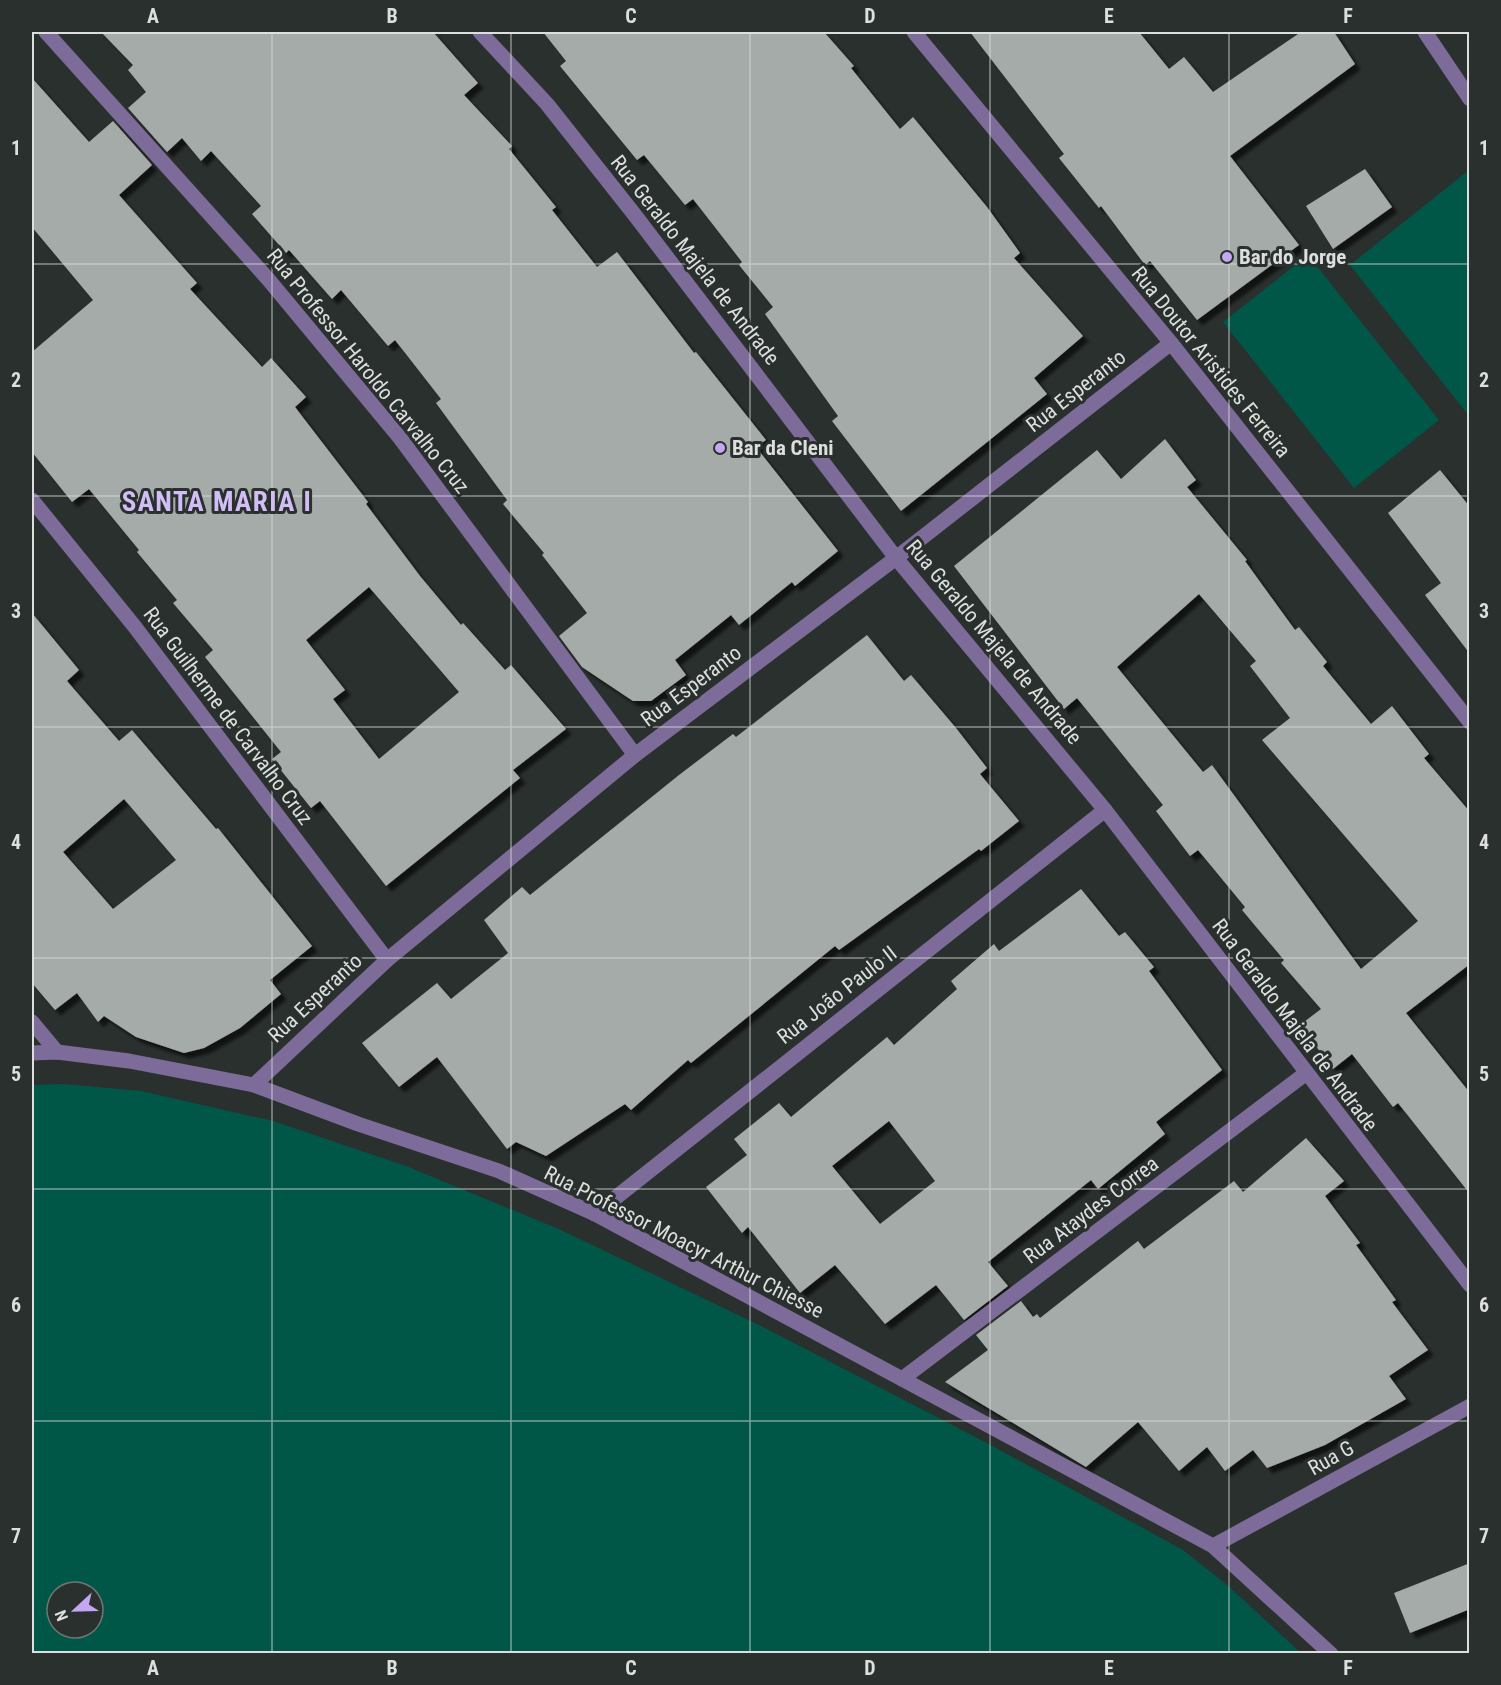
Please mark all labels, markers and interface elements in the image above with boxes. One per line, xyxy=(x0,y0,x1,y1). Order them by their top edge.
text: A xyxy=(147,4,159,28)
text: B xyxy=(386,4,398,28)
text: C xyxy=(625,4,637,28)
text: D xyxy=(864,4,876,28)
text: E xyxy=(1104,4,1114,28)
text: F xyxy=(1343,4,1353,28)
text: 1 xyxy=(11,136,21,160)
text: 1 xyxy=(1479,136,1489,160)
street label: Rua Geraldo Majela de Andrade xyxy=(606,150,784,370)
street label: Rua Professor Haroldo Carvalho Cruz xyxy=(262,244,474,498)
place label: Bar do Jorge xyxy=(1239,245,1346,269)
marker: Bar do Jorge xyxy=(1220,250,1234,264)
street label: Rua Doutor Aristides Ferreira xyxy=(1127,262,1295,462)
street label: Rua Esperanto xyxy=(1022,345,1130,437)
text: 2 xyxy=(11,368,21,392)
text: 2 xyxy=(1479,368,1489,392)
place label: Bar da Cleni xyxy=(732,436,834,460)
marker: Bar da Cleni xyxy=(713,441,727,455)
district label: SANTA MARIA I xyxy=(122,486,312,518)
street label: Rua Geraldo Majela de Andrade xyxy=(901,535,1087,749)
text: 3 xyxy=(11,599,21,623)
text: 3 xyxy=(1479,599,1489,623)
street label: Rua Guilherme de Carvalho Cruz xyxy=(138,603,318,829)
street label: Rua Esperanto xyxy=(636,641,746,731)
text: 4 xyxy=(11,830,21,854)
text: 4 xyxy=(1479,830,1489,854)
street label: Rua Geraldo Majela de Andrade xyxy=(1207,914,1383,1136)
street label: Rua João Paulo II xyxy=(773,941,901,1049)
street label: Rua Esperanto xyxy=(263,949,367,1047)
text: 5 xyxy=(11,1062,21,1086)
text: 5 xyxy=(1479,1062,1489,1086)
street label: Rua Ataydes Correa xyxy=(1019,1152,1163,1268)
street label: Rua Professor Moacyr Arthur Chiesse xyxy=(540,1161,828,1323)
text: 6 xyxy=(11,1293,21,1317)
text: 6 xyxy=(1479,1293,1489,1317)
street label: Rua G xyxy=(1304,1436,1358,1480)
text: 7 xyxy=(11,1524,21,1548)
text: 7 xyxy=(1479,1524,1489,1548)
north arrow xyxy=(45,1580,105,1640)
text: N xyxy=(51,1607,72,1624)
text: A xyxy=(147,1656,159,1680)
text: B xyxy=(386,1656,398,1680)
text: C xyxy=(625,1656,637,1680)
text: D xyxy=(864,1656,876,1680)
text: E xyxy=(1104,1656,1114,1680)
text: F xyxy=(1343,1656,1353,1680)

